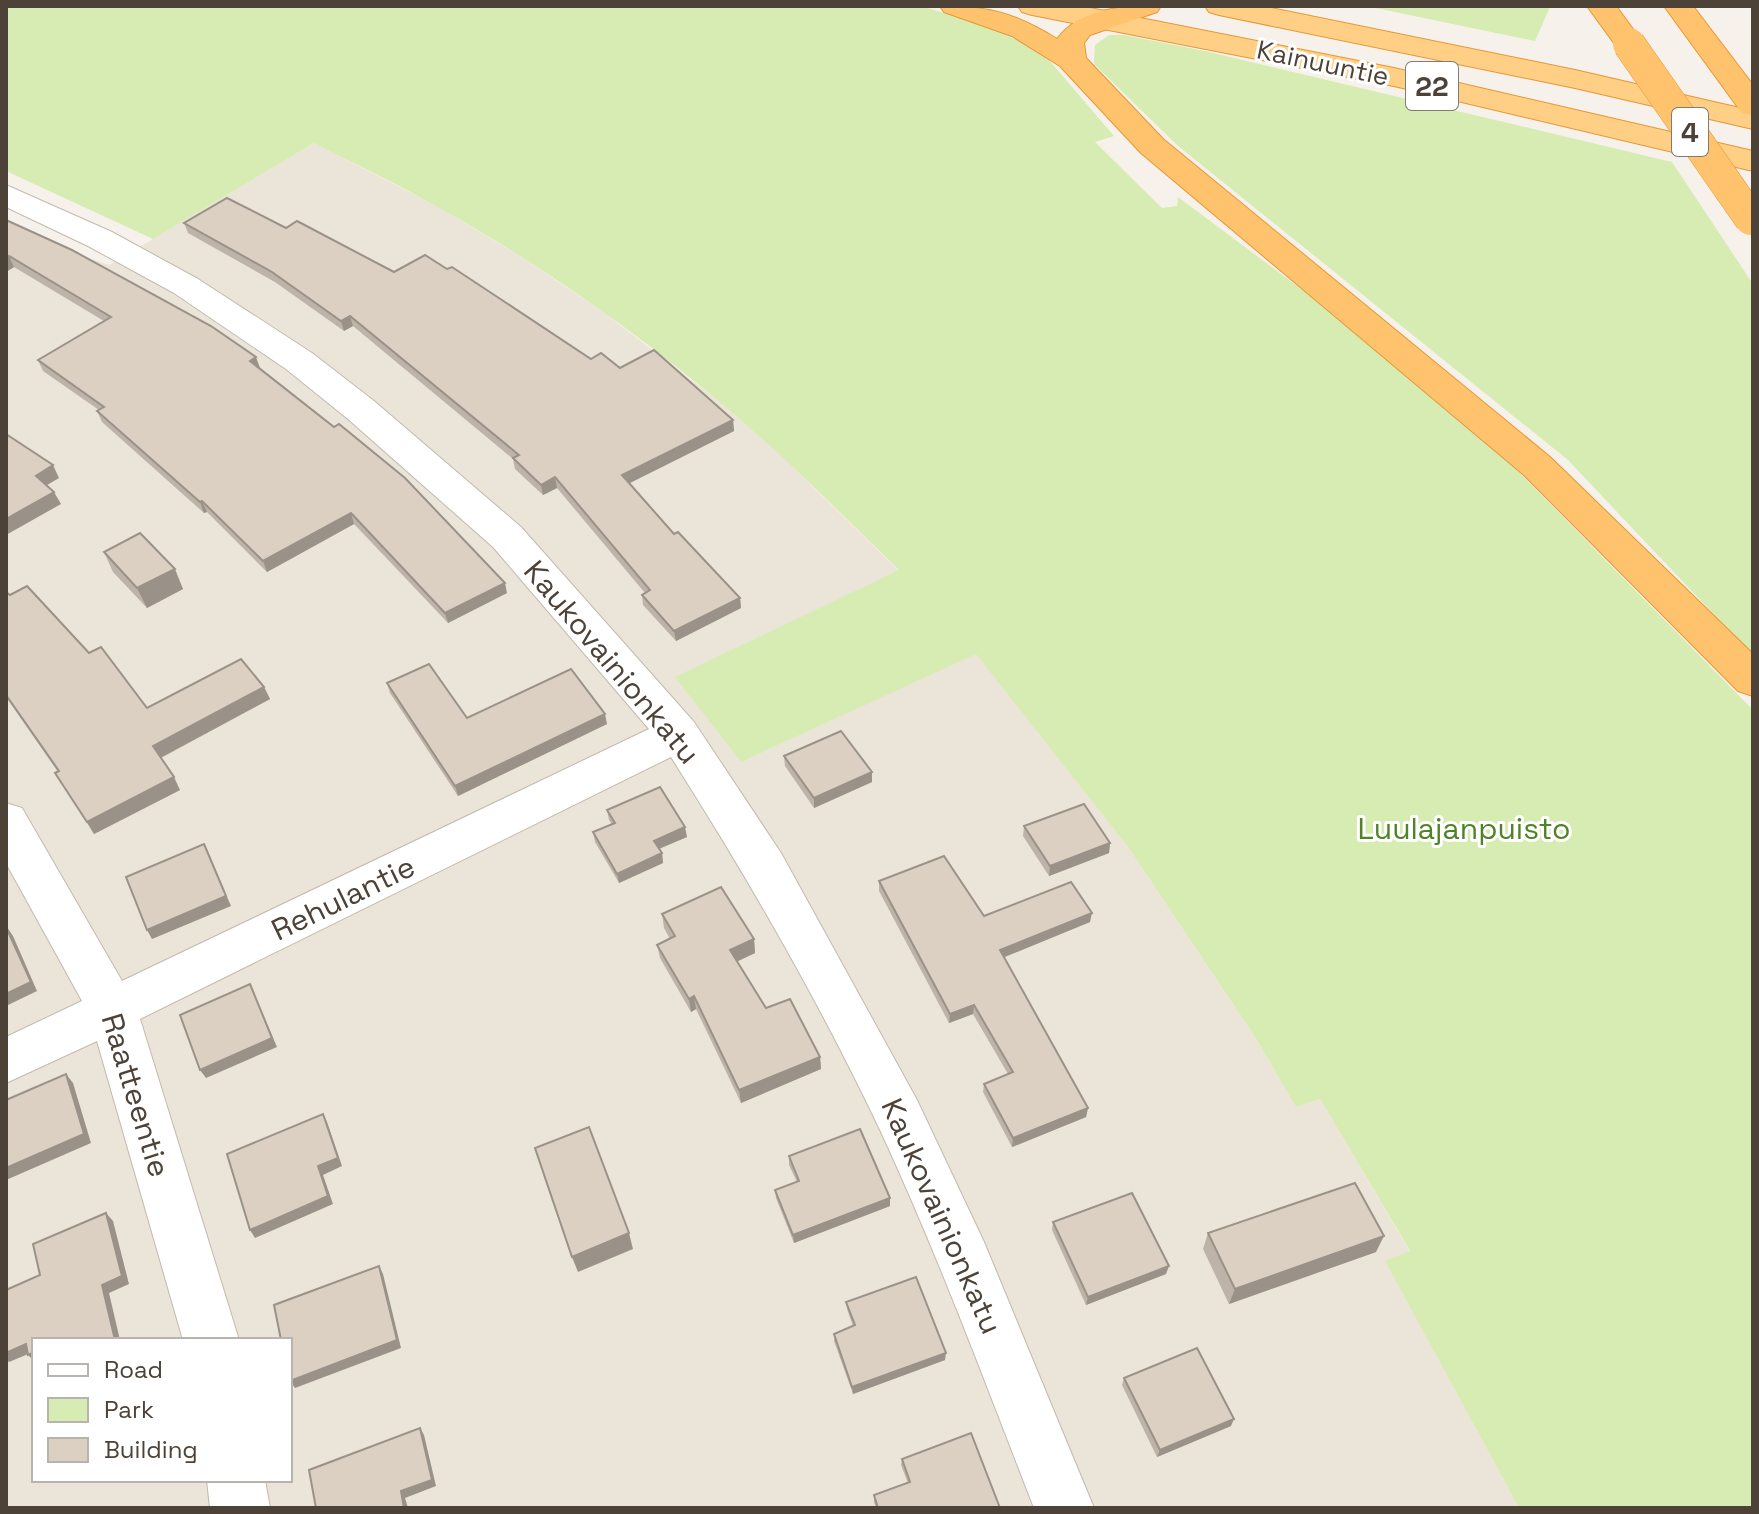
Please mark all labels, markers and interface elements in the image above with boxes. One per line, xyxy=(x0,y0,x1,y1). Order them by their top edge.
street label: Kainuuntie xyxy=(1254,32,1392,94)
road number: 22 xyxy=(1406,62,1458,110)
road number: 4 xyxy=(1672,108,1708,156)
street label: Kaukovainionkatu xyxy=(515,552,709,772)
park label: Luulajanpuisto xyxy=(1358,809,1570,848)
street label: Rehulantie xyxy=(265,847,421,949)
street label: Raatteentie xyxy=(93,1008,179,1182)
street label: Kaukovainionkatu xyxy=(873,1092,1011,1340)
legend xyxy=(32,1338,292,1482)
text: Road xyxy=(104,1354,163,1385)
text: Park xyxy=(104,1394,154,1425)
text: Building xyxy=(104,1434,198,1465)

